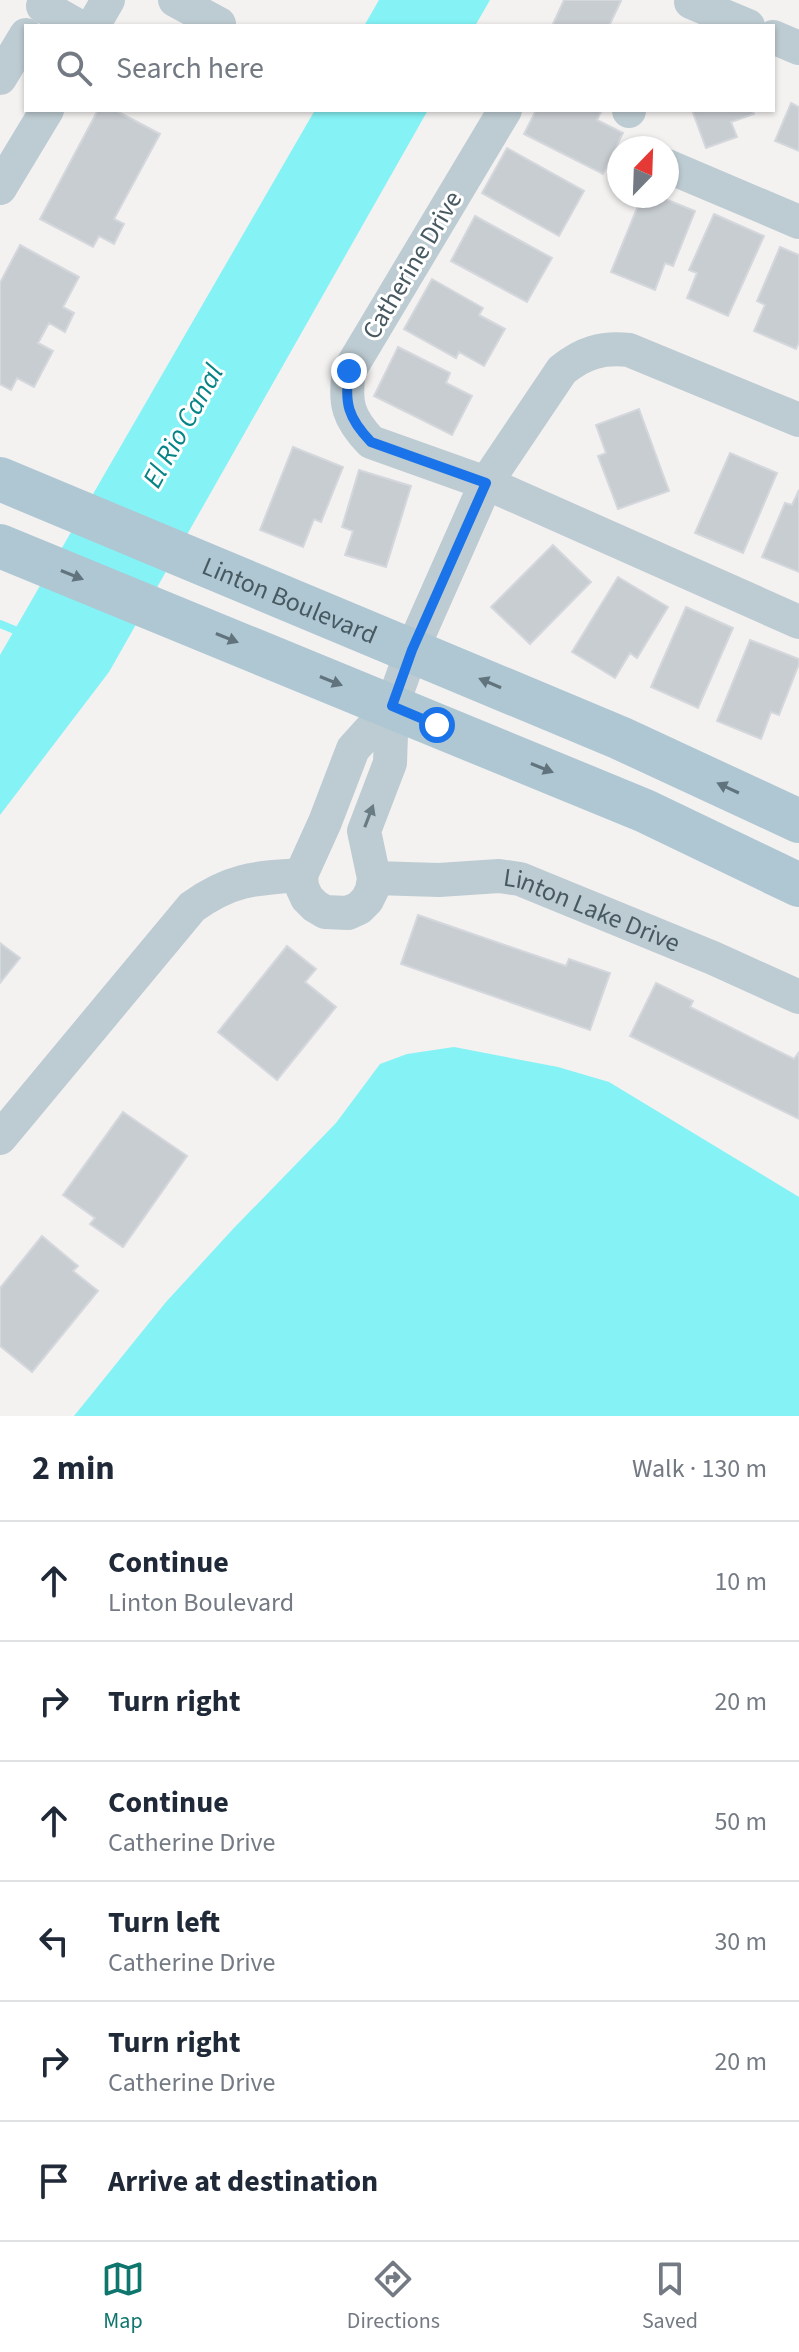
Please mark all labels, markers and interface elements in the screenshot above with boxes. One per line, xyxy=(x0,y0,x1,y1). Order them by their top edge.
search box xyxy=(24,24,775,112)
icon: search xyxy=(52,46,96,90)
text: Search here xyxy=(116,47,264,90)
north arrow xyxy=(607,136,679,208)
street label: Catherine Drive xyxy=(353,184,471,346)
route end xyxy=(331,353,367,389)
water label: El Rio Canal xyxy=(133,357,233,495)
street label: Linton Boulevard xyxy=(197,547,383,653)
one-way arrow xyxy=(60,569,84,582)
one-way arrow xyxy=(216,631,239,644)
one-way arrow xyxy=(319,674,343,687)
one-way arrow xyxy=(478,677,502,690)
route start xyxy=(419,707,455,743)
one-way arrow xyxy=(530,762,554,775)
one-way arrow xyxy=(716,781,740,795)
one-way arrow xyxy=(363,804,376,828)
street label: Linton Lake Drive xyxy=(501,858,686,961)
text: 2 min xyxy=(32,1444,115,1493)
text: Walk · 130 m xyxy=(632,1450,767,1487)
text: Continue xyxy=(108,1541,229,1584)
icon: ahead xyxy=(32,1559,76,1603)
text: 10 m xyxy=(714,1563,767,1600)
text: Linton Boulevard xyxy=(108,1584,294,1621)
icon: right xyxy=(32,1679,76,1723)
text: Turn right xyxy=(108,1680,240,1723)
text: 20 m xyxy=(714,1683,767,1720)
text: Continue xyxy=(108,1781,229,1824)
icon: ahead xyxy=(32,1799,76,1843)
text: 50 m xyxy=(714,1803,767,1840)
text: Catherine Drive xyxy=(108,1824,276,1861)
text: Turn left xyxy=(108,1901,220,1944)
icon: left xyxy=(32,1919,76,1963)
text: 30 m xyxy=(714,1923,767,1960)
text: Catherine Drive xyxy=(108,1944,276,1981)
text: Turn right xyxy=(108,2021,240,2064)
icon: right xyxy=(32,2039,76,2083)
text: 20 m xyxy=(714,2043,767,2080)
text: Catherine Drive xyxy=(108,2064,276,2101)
icon: arrive xyxy=(32,2159,76,2203)
text: Arrive at destination xyxy=(108,2160,378,2203)
tab: Map xyxy=(101,2257,145,2337)
tab: Directions xyxy=(347,2257,440,2337)
tab: Saved xyxy=(642,2257,698,2337)

